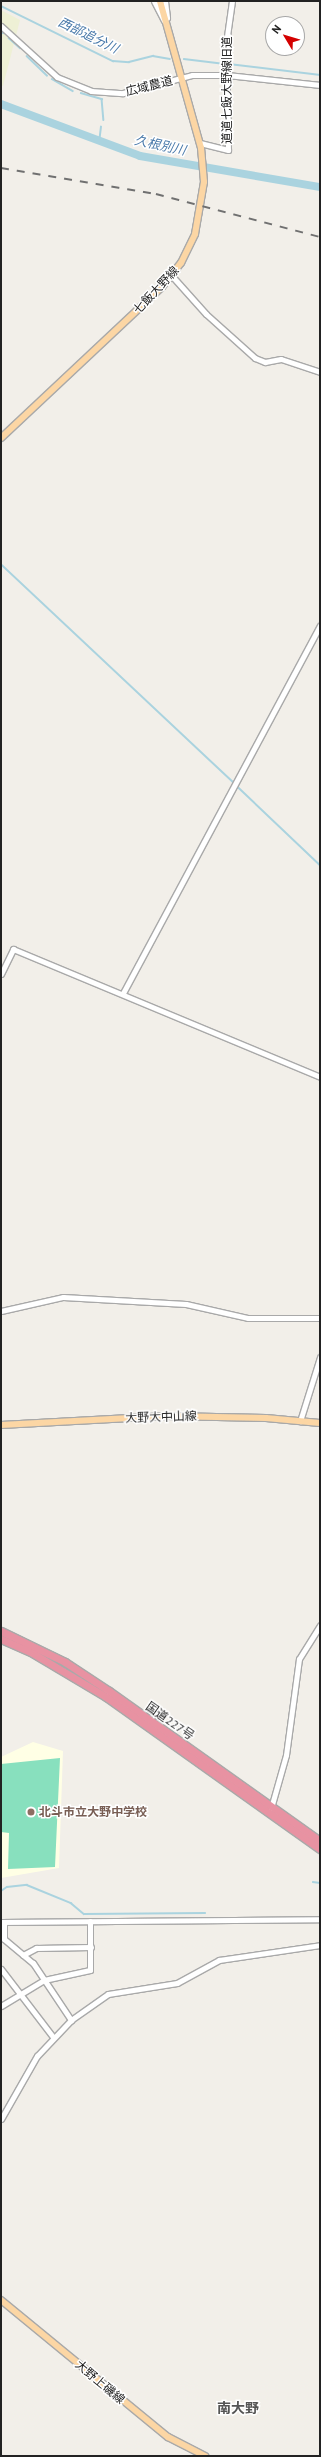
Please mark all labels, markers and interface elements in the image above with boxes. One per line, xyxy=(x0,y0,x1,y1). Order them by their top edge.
water label: 西部追分川 xyxy=(55,15,121,57)
north arrow xyxy=(265,16,305,56)
text: N xyxy=(269,22,284,36)
street label: 道道七飯大野線旧道 xyxy=(220,36,234,144)
street label: 広域農道 xyxy=(124,73,174,99)
water label: 久根別川 xyxy=(133,133,187,159)
street label: 七飯大野線 xyxy=(130,263,182,317)
street label: 大野大中山線 xyxy=(125,1409,197,1425)
street label: 国道227号 xyxy=(143,1699,197,1743)
place label: 北斗市立大野中学校 xyxy=(39,1805,147,1819)
marker: 北斗市立大野中学校 xyxy=(26,1807,36,1817)
street label: 大野上磯線 xyxy=(72,2357,128,2407)
district label: 南大野 xyxy=(217,2400,259,2416)

